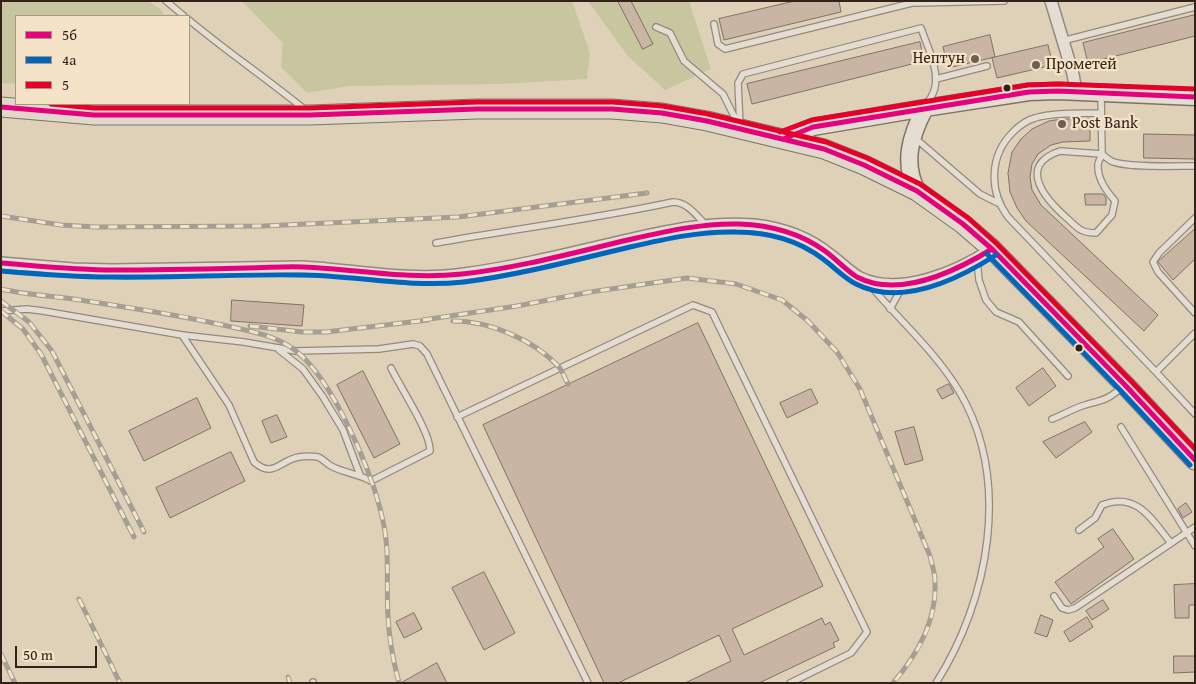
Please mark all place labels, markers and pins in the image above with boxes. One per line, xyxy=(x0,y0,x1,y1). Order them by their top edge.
place label: Нептун xyxy=(913,49,965,69)
marker: Нептун xyxy=(969,53,981,65)
place label: Прометей xyxy=(1046,55,1117,75)
marker: Прометей xyxy=(1030,59,1042,71)
unlabelled marker xyxy=(1002,83,1012,93)
place label: Post Bank xyxy=(1072,114,1138,134)
marker: Post Bank xyxy=(1056,118,1068,130)
unlabelled marker xyxy=(1074,343,1084,353)

